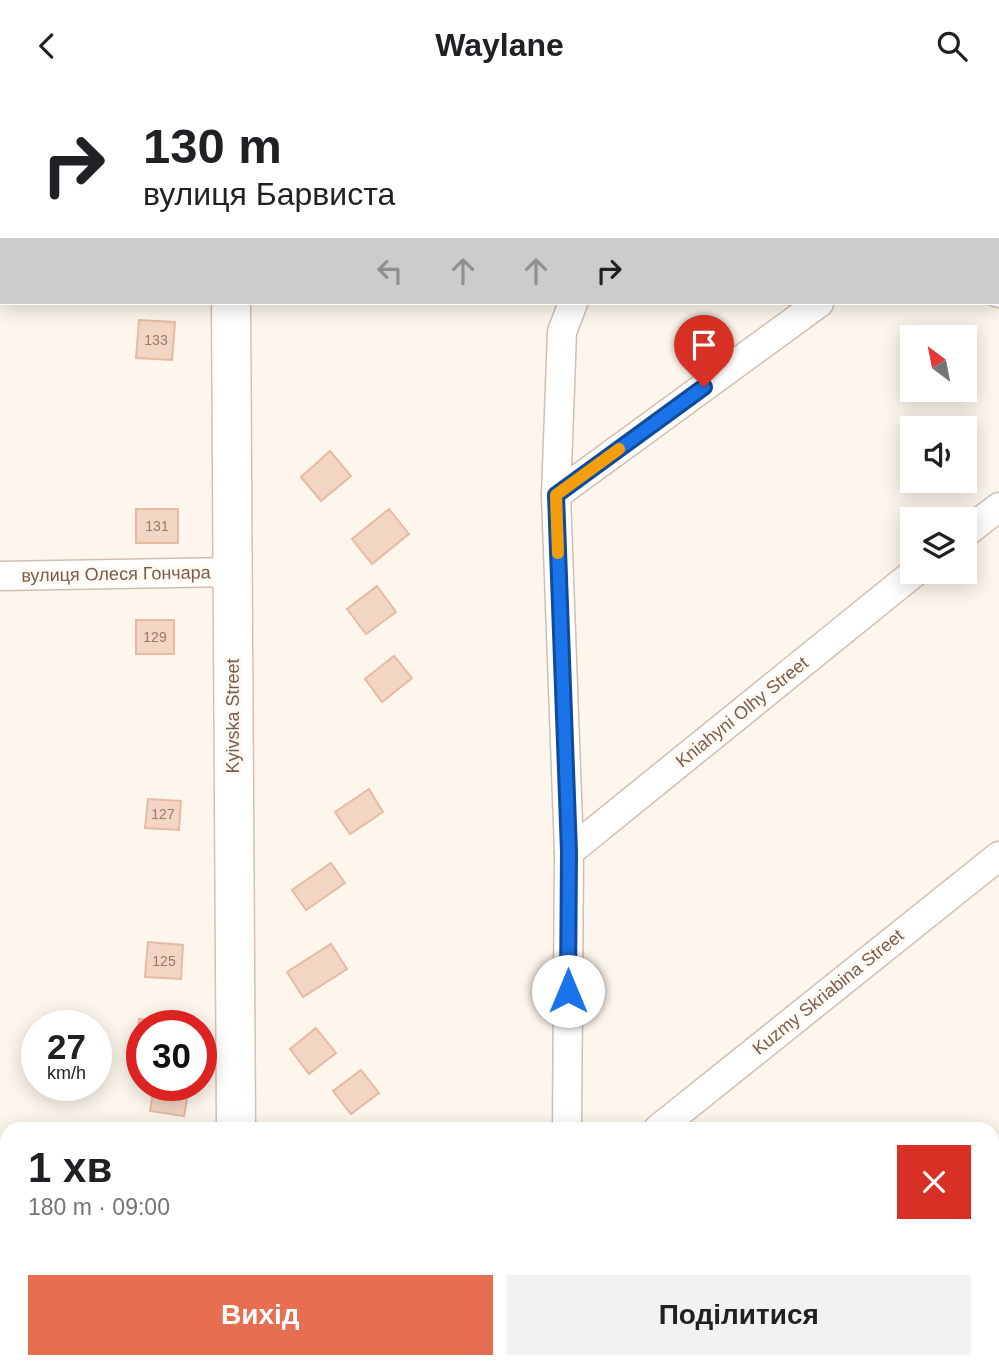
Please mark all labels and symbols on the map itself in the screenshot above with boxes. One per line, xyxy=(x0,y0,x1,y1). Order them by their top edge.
pin xyxy=(674,315,734,387)
north arrow xyxy=(900,325,976,403)
house number: 133 xyxy=(144,332,168,348)
house number: 131 xyxy=(145,518,169,534)
street label: вулиця Олеся Гончара xyxy=(21,562,212,586)
house number: 129 xyxy=(143,629,167,645)
street label: Kniahyni Olhy Street xyxy=(672,653,812,771)
street label: Kyivska Street xyxy=(223,658,243,774)
house number: 127 xyxy=(151,806,175,822)
street label: Kuzmy Skriabina Street xyxy=(749,925,907,1059)
house number: 125 xyxy=(152,953,176,969)
position arrow xyxy=(531,954,605,1028)
speed limit sign: 30 xyxy=(126,1010,217,1101)

